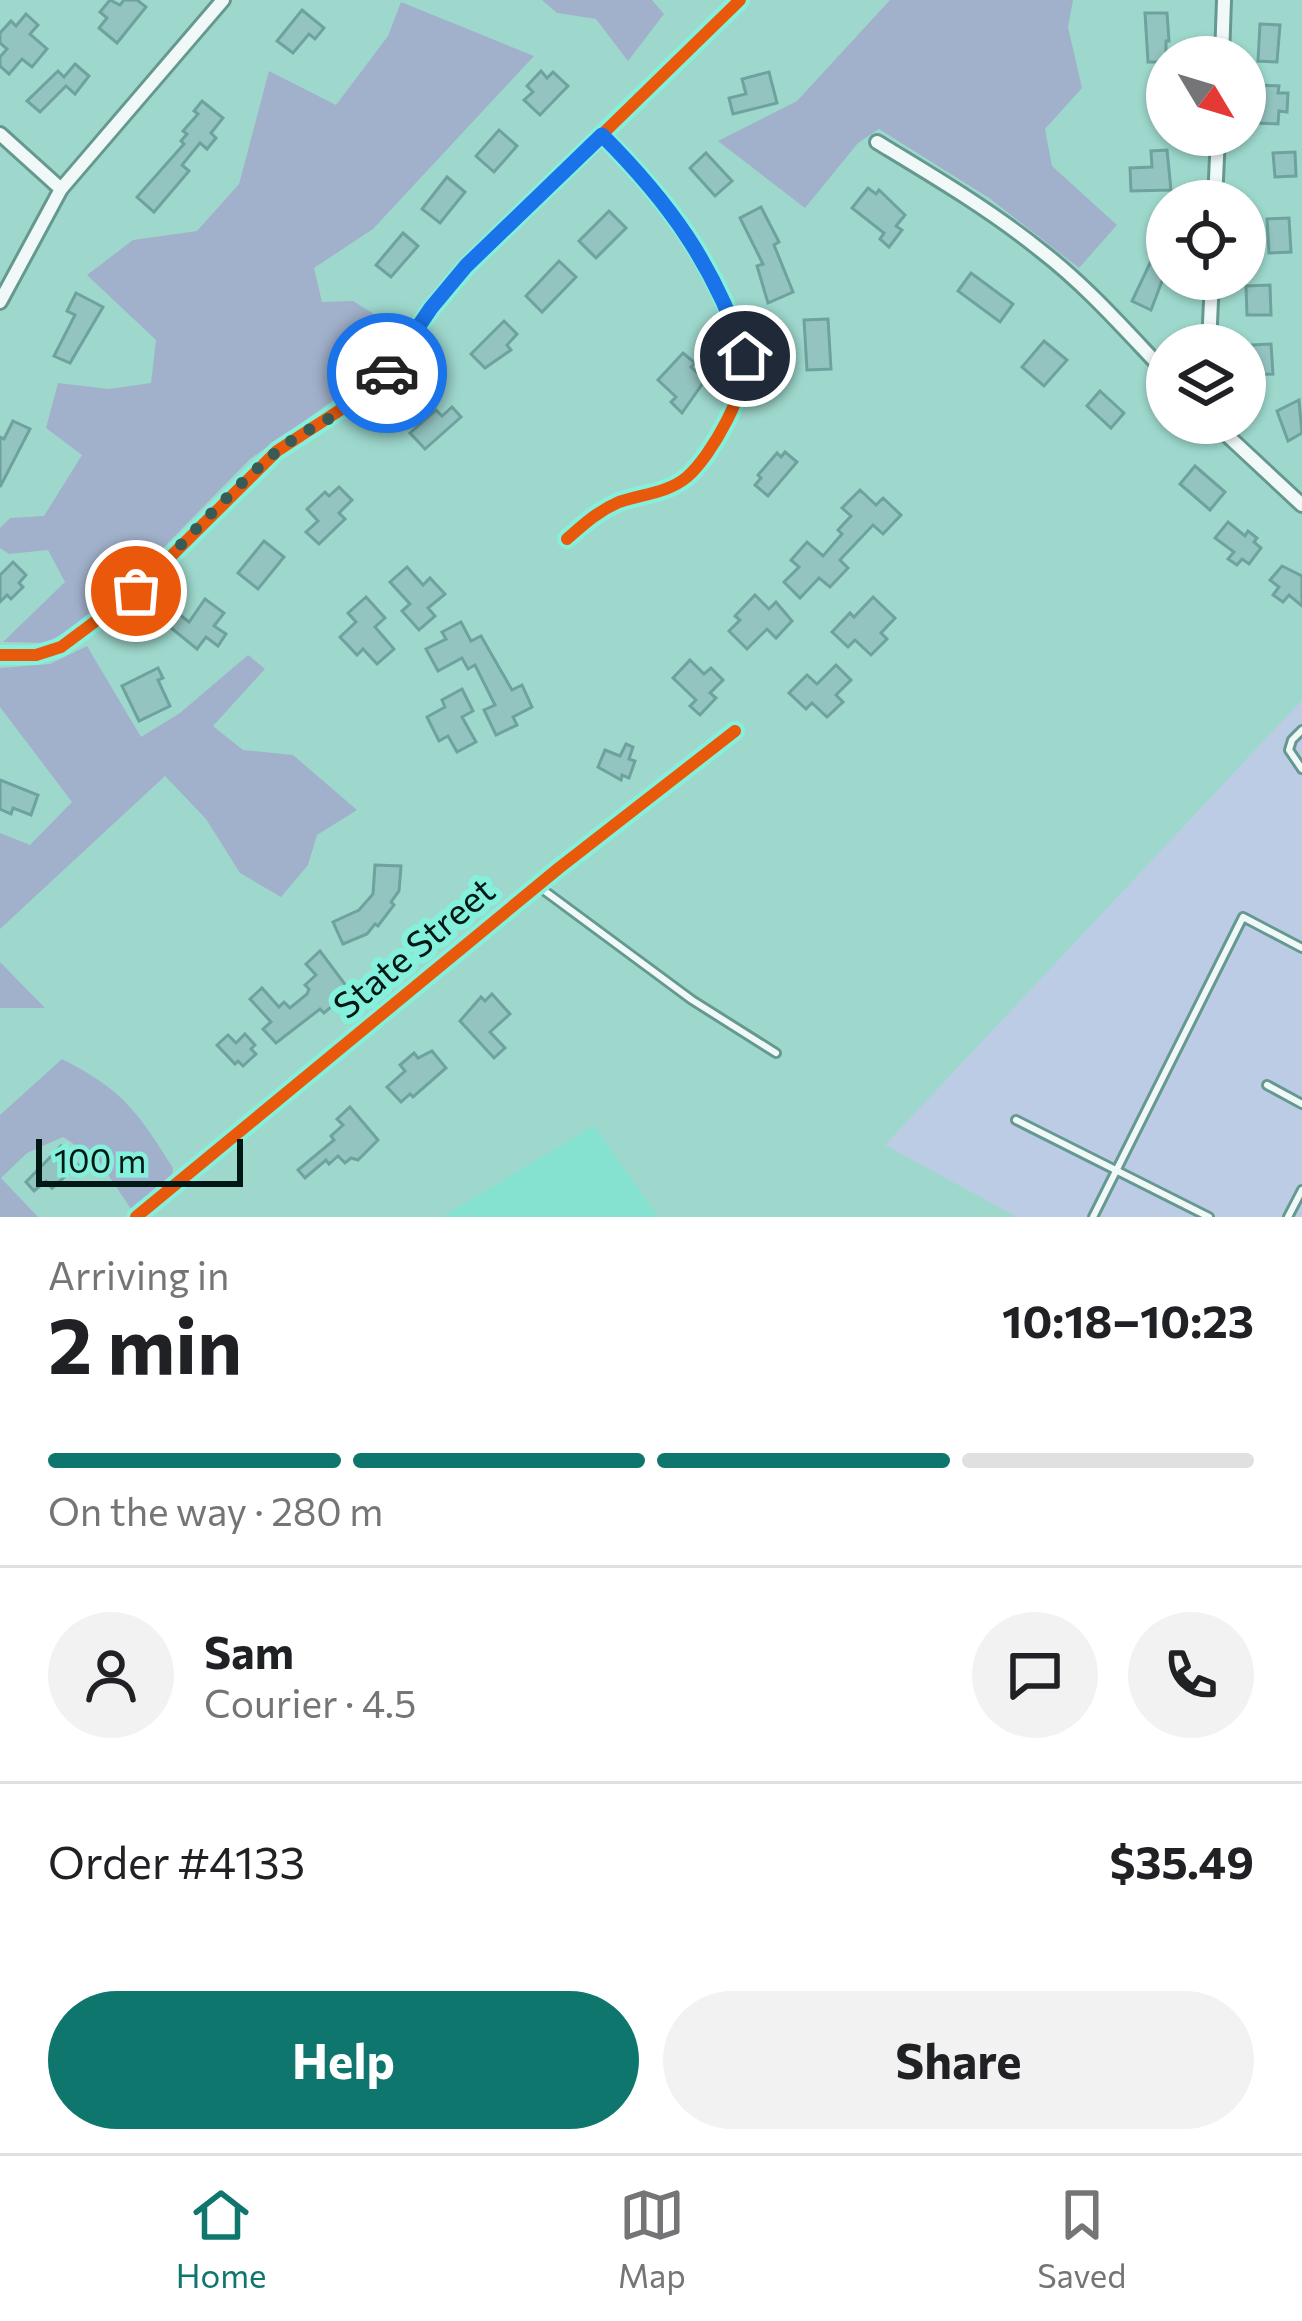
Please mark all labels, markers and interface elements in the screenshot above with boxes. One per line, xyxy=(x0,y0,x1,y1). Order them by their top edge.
north arrow xyxy=(1146,36,1266,156)
map controls xyxy=(1146,36,1266,444)
button: locate xyxy=(1146,180,1266,300)
pin xyxy=(694,305,796,407)
courier xyxy=(327,313,447,433)
icon: home xyxy=(712,323,778,389)
button: layers xyxy=(1146,324,1266,444)
icon: car xyxy=(354,340,420,406)
pin xyxy=(85,540,187,642)
icon: bag xyxy=(103,558,169,624)
street label: State Street xyxy=(323,866,502,1026)
scale bar xyxy=(36,1133,243,1186)
text: 100 m xyxy=(54,1139,146,1180)
text: Arriving in xyxy=(48,1250,229,1298)
text: 10:18–10:23 xyxy=(1002,1292,1254,1347)
text: 2 min xyxy=(48,1295,242,1390)
text: On the way · 280 m xyxy=(48,1486,383,1534)
button: person xyxy=(48,1612,174,1738)
button: chat xyxy=(972,1612,1098,1738)
button: phone xyxy=(1128,1612,1254,1738)
text: Sam xyxy=(204,1623,294,1678)
text: Courier · 4.5 xyxy=(204,1678,416,1726)
text: Order #4133 xyxy=(48,1833,305,1888)
text: $35.49 xyxy=(1109,1833,1254,1888)
button: Help xyxy=(48,1991,639,2129)
button: Share xyxy=(663,1991,1254,2129)
tab: Home xyxy=(176,2182,266,2295)
tab: Map xyxy=(618,2182,686,2295)
tab: Saved xyxy=(1037,2182,1126,2295)

